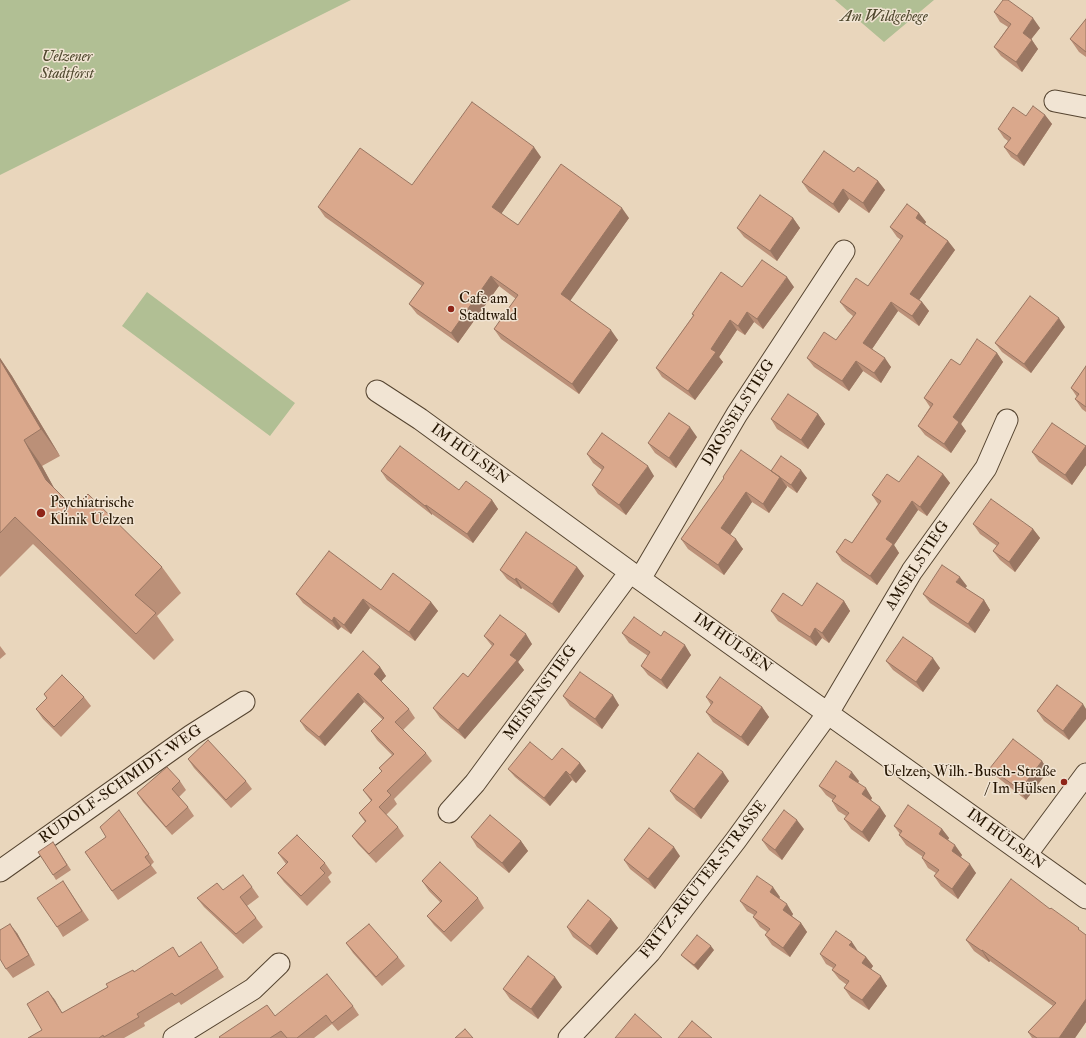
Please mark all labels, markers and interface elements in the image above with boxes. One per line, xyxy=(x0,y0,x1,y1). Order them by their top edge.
park label: Am Wildgehege xyxy=(840,9,928,27)
park label: Uelzener Stadtforst xyxy=(40,49,94,84)
place label: Cafe am Stadtwald xyxy=(459,291,517,326)
marker: Cafe am Stadtwald xyxy=(446,304,456,314)
street label: DROSSELSTIEG xyxy=(699,356,779,470)
street label: IM HÜLSEN xyxy=(426,421,512,489)
place label: Psychiatrische Klinik Uelzen xyxy=(50,495,134,530)
marker: Psychiatrische Klinik Uelzen xyxy=(35,507,47,519)
street label: AMSELSTIEG xyxy=(882,518,954,614)
street label: IM HÜLSEN xyxy=(689,610,775,678)
street label: MEISENSTIEG xyxy=(501,642,581,744)
street label: RUDOLF-SCHMIDT-WEG xyxy=(36,722,206,848)
place label: Uelzen, Wilh.-Busch-Straße / Im Hülsen xyxy=(883,764,1056,799)
marker: Uelzen, Wilh.-Busch-Straße / Im Hülsen xyxy=(1059,777,1069,787)
street label: FRITZ-REUTER-STRASSE xyxy=(637,798,771,962)
street label: IM HÜLSEN xyxy=(962,806,1048,874)

